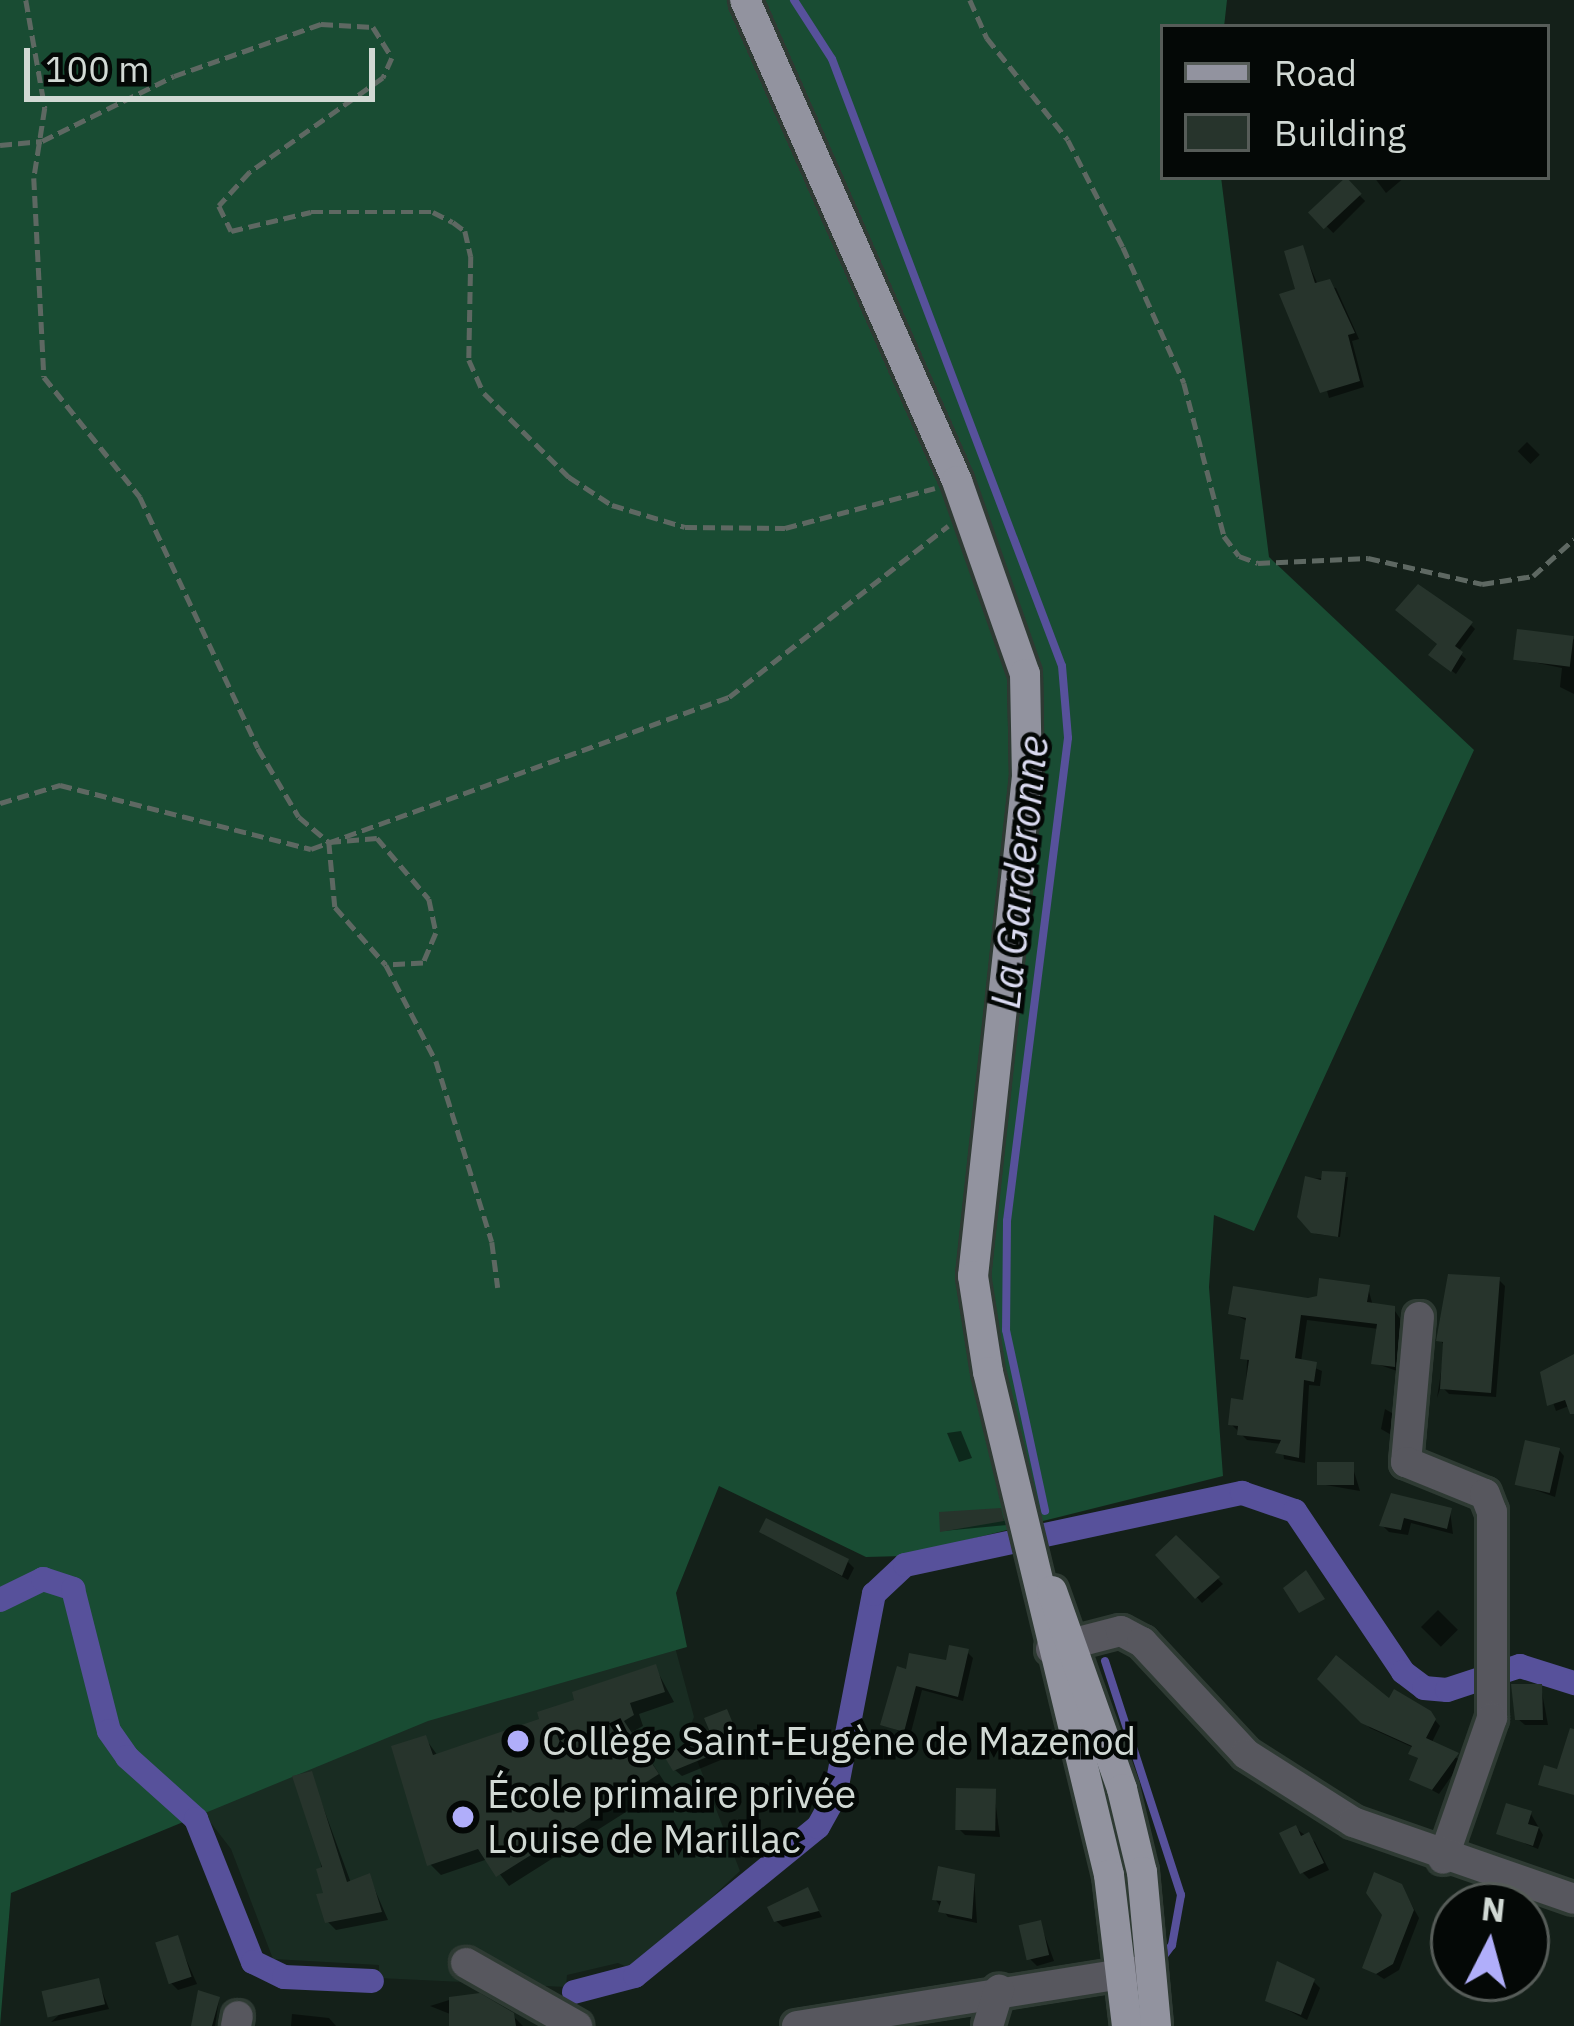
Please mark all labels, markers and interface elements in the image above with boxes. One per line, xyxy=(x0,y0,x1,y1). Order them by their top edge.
scale bar xyxy=(30,24,381,98)
legend xyxy=(1160,24,1550,180)
text: 100 m xyxy=(45,45,150,92)
text: Road xyxy=(1274,49,1357,96)
text: Building xyxy=(1274,109,1406,156)
water label: La Garderonne xyxy=(980,733,1058,1011)
place label: Collège Saint-Eugène de Mazenod xyxy=(542,1718,1136,1764)
marker: Collège Saint-Eugène de Mazenod xyxy=(505,1728,531,1754)
place label: École primaire privée Louise de Marillac xyxy=(487,1772,856,1863)
marker: École primaire privée Louise de Marillac xyxy=(450,1804,476,1830)
north arrow xyxy=(1430,1882,1550,2002)
text: N xyxy=(1479,1886,1508,1931)

